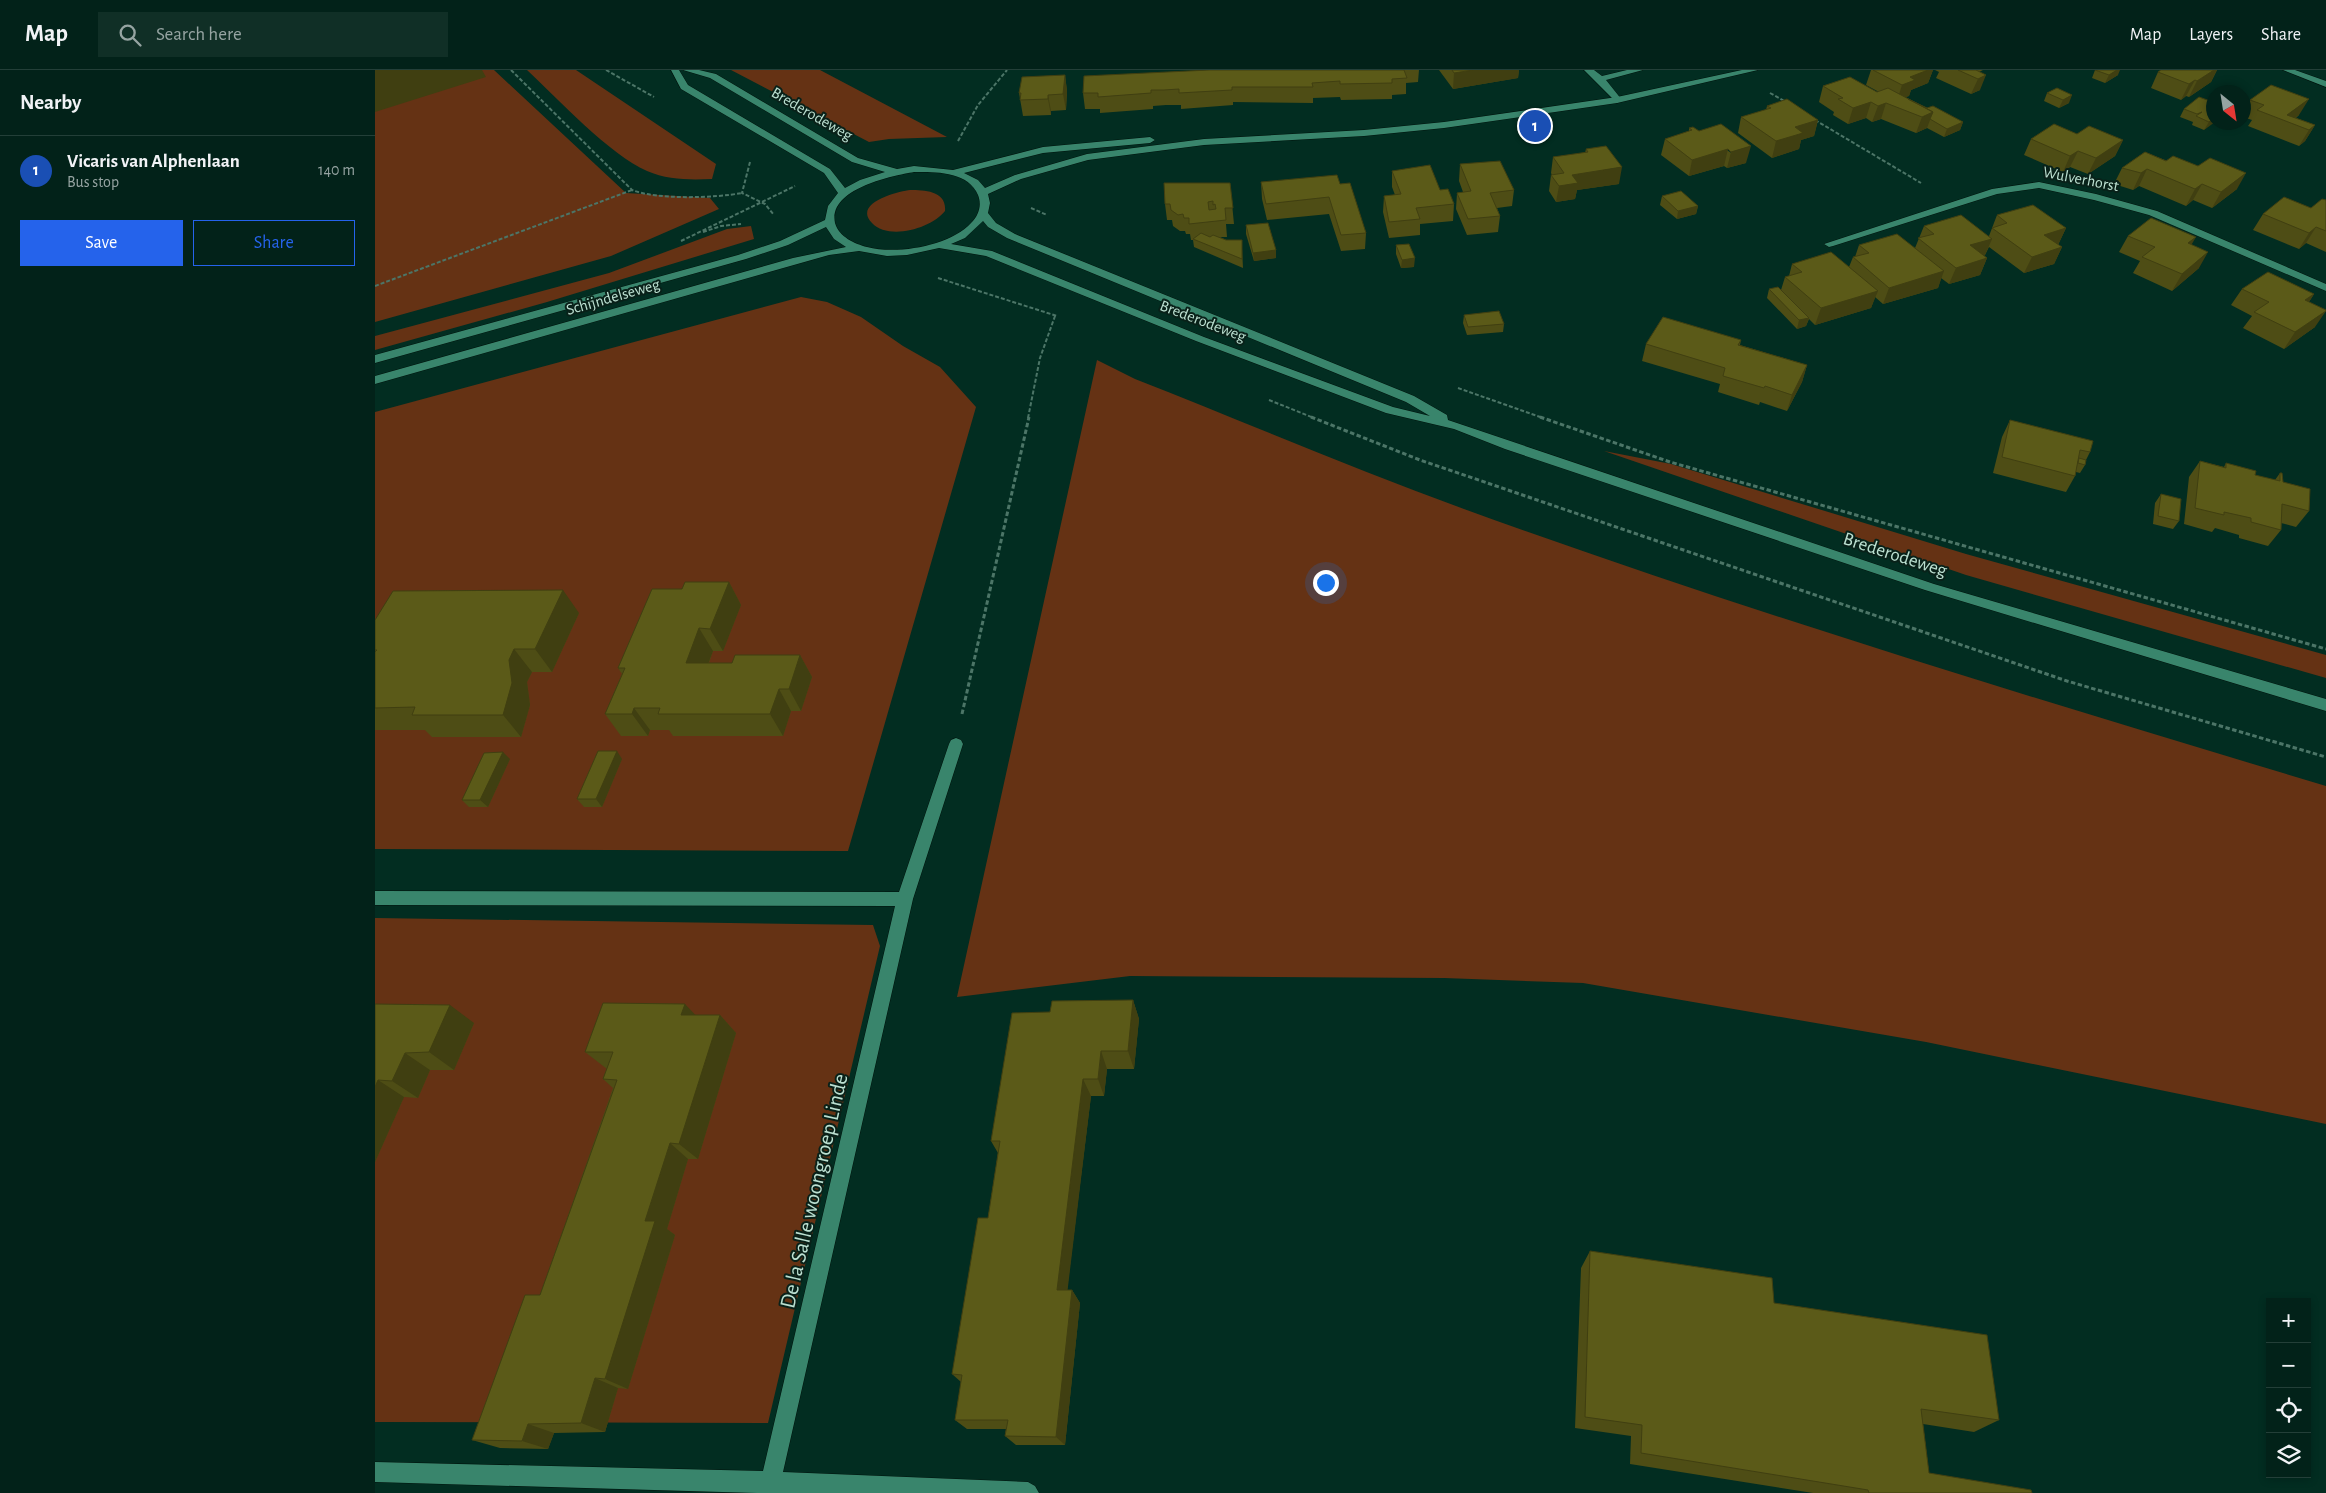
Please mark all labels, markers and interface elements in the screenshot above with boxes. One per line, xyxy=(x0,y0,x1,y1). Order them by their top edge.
search box xyxy=(98,12,448,57)
icon: search xyxy=(116,21,144,49)
text: Map xyxy=(25,22,68,46)
text: Search here xyxy=(156,25,242,44)
text: Map xyxy=(2130,26,2161,44)
text: Layers xyxy=(2189,26,2233,44)
text: Share xyxy=(2261,26,2301,44)
street label: Brederodeweg xyxy=(769,84,856,144)
north arrow xyxy=(2206,85,2251,130)
text: Nearby xyxy=(20,92,81,113)
pin: 1 xyxy=(1519,107,1551,145)
text: Vicaris van Alphenlaan xyxy=(67,152,240,171)
text: 1 xyxy=(33,162,39,178)
text: 140 m xyxy=(318,162,355,178)
street label: Wulverhorst xyxy=(2042,164,2120,194)
text: Bus stop xyxy=(67,174,119,190)
button: Save xyxy=(20,220,183,266)
button: Share xyxy=(193,220,355,266)
street label: Schijndelseweg xyxy=(564,276,662,319)
street label: Brederodeweg xyxy=(1158,297,1248,345)
street label: Brederodeweg xyxy=(1841,529,1950,581)
your location xyxy=(1313,570,1339,596)
street label: De la Salle woongroep Linde xyxy=(776,1072,852,1310)
map controls xyxy=(2266,1298,2311,1478)
button: + xyxy=(2266,1298,2311,1343)
button: − xyxy=(2266,1343,2311,1388)
button: locate xyxy=(2266,1388,2311,1433)
button: layers xyxy=(2266,1433,2311,1478)

